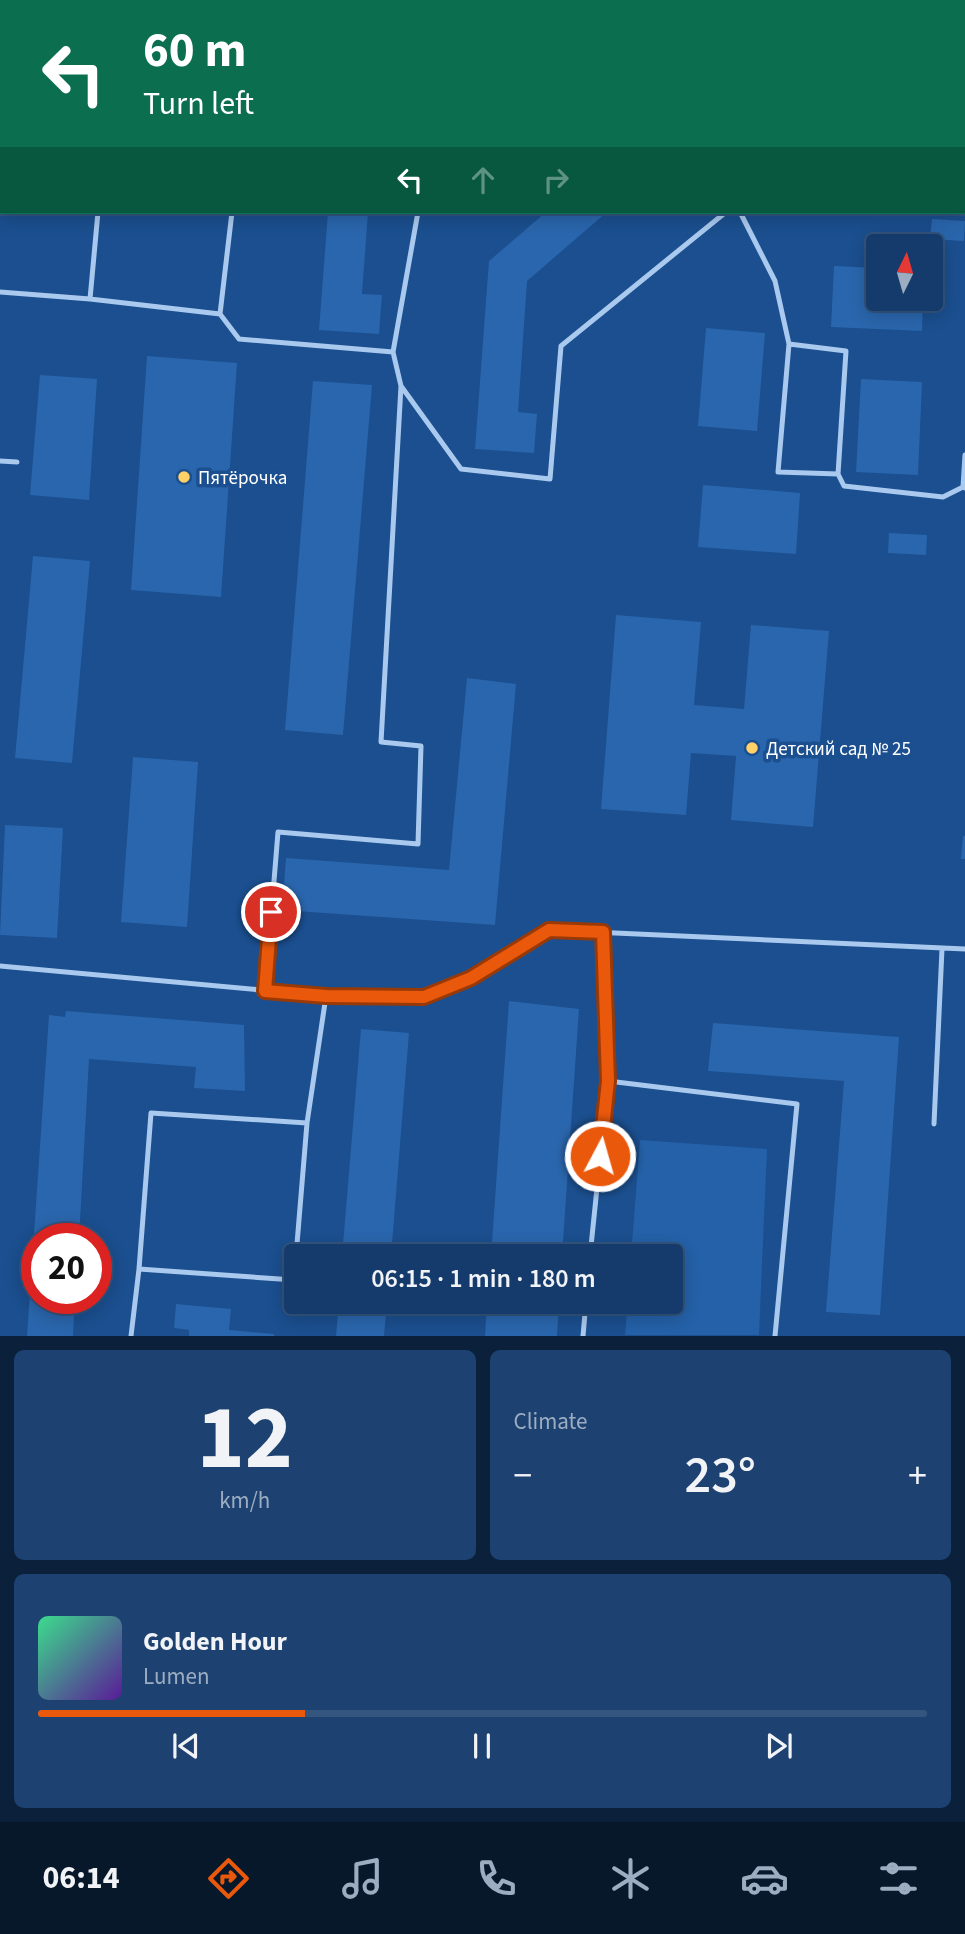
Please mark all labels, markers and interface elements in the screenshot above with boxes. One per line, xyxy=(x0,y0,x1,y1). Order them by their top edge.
text: 60 m xyxy=(143,16,247,86)
icon: left xyxy=(28,28,119,119)
text: Turn left xyxy=(143,81,254,127)
icon: left xyxy=(391,161,429,199)
icon: ahead xyxy=(464,161,502,199)
icon: right xyxy=(537,161,575,199)
north arrow xyxy=(866,234,943,312)
map controls xyxy=(866,234,943,311)
place label: Пятёрочка xyxy=(198,465,287,492)
marker: Пятёрочка xyxy=(176,469,192,485)
place label: Детский сад № 25 xyxy=(766,736,911,763)
marker: Детский сад № 25 xyxy=(744,740,760,756)
pin xyxy=(241,882,301,942)
icon: arrive xyxy=(252,893,290,931)
position arrow xyxy=(563,1119,637,1193)
speed limit sign: 20 xyxy=(21,1223,112,1314)
text: 06:15 · 1 min · 180 m xyxy=(371,1260,596,1297)
text: 12 xyxy=(197,1374,293,1503)
text: Climate xyxy=(514,1405,587,1438)
text: 23° xyxy=(685,1439,756,1513)
text: − xyxy=(514,1449,532,1503)
text: + xyxy=(908,1449,927,1503)
text: km/h xyxy=(219,1484,270,1517)
text: Golden Hour xyxy=(143,1623,287,1660)
text: Lumen xyxy=(143,1660,210,1693)
icon: previous xyxy=(167,1727,205,1765)
icon: pause xyxy=(463,1727,501,1765)
icon: next xyxy=(760,1727,798,1765)
icon: directions xyxy=(204,1854,253,1903)
icon: music xyxy=(338,1854,387,1903)
icon: phone xyxy=(472,1854,521,1903)
icon: climate xyxy=(606,1854,655,1903)
icon: car xyxy=(740,1854,789,1903)
icon: filters xyxy=(874,1854,923,1903)
text: 06:14 xyxy=(42,1855,120,1901)

